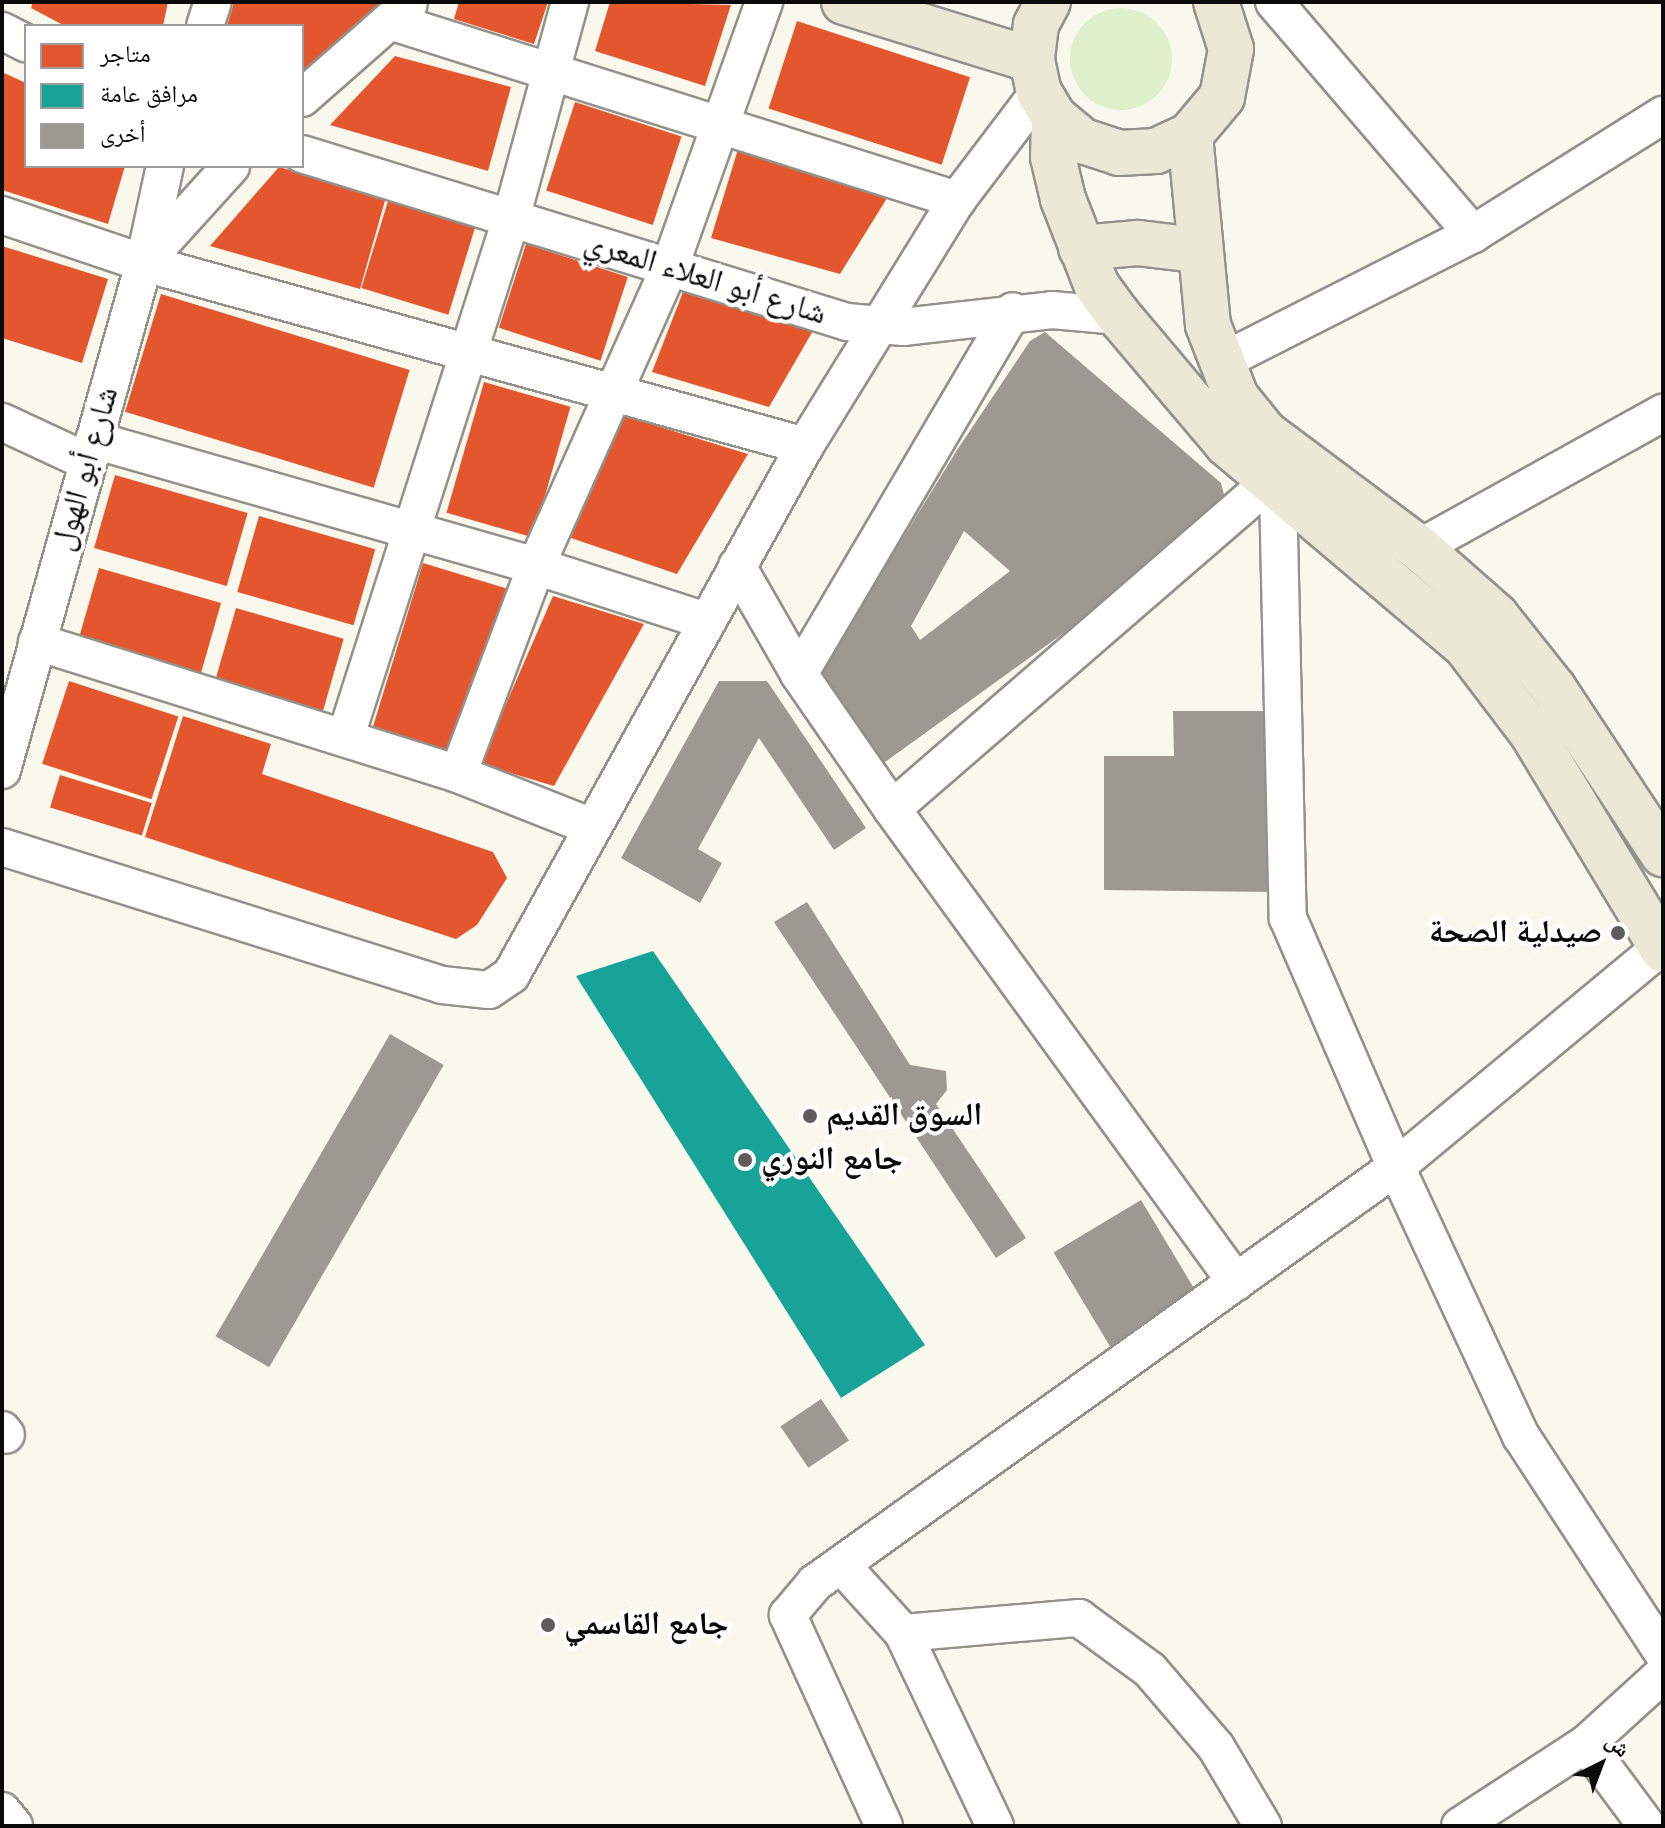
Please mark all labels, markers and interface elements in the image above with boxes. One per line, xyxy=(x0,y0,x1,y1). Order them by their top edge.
legend xyxy=(24,24,304,168)
text: متاجر xyxy=(100,37,151,73)
text: مرافق عامة xyxy=(100,77,198,113)
text: أخرى xyxy=(100,117,146,153)
street label: شارع أبو العلاء المعري xyxy=(579,224,831,334)
street label: شارع أبو الهول xyxy=(44,383,128,555)
place label: صيدلية الصحة xyxy=(1429,914,1602,952)
marker: صيدلية الصحة xyxy=(1609,924,1627,942)
place label: السوق القديم xyxy=(826,1097,982,1135)
marker: السوق القديم xyxy=(801,1107,819,1125)
place label: جامع النوري xyxy=(761,1141,903,1179)
marker: جامع النوري xyxy=(736,1151,754,1169)
place label: جامع القاسمي xyxy=(564,1606,729,1644)
marker: جامع القاسمي xyxy=(539,1616,557,1634)
north arrow xyxy=(1561,1724,1641,1804)
text: ش xyxy=(1598,1726,1637,1766)

